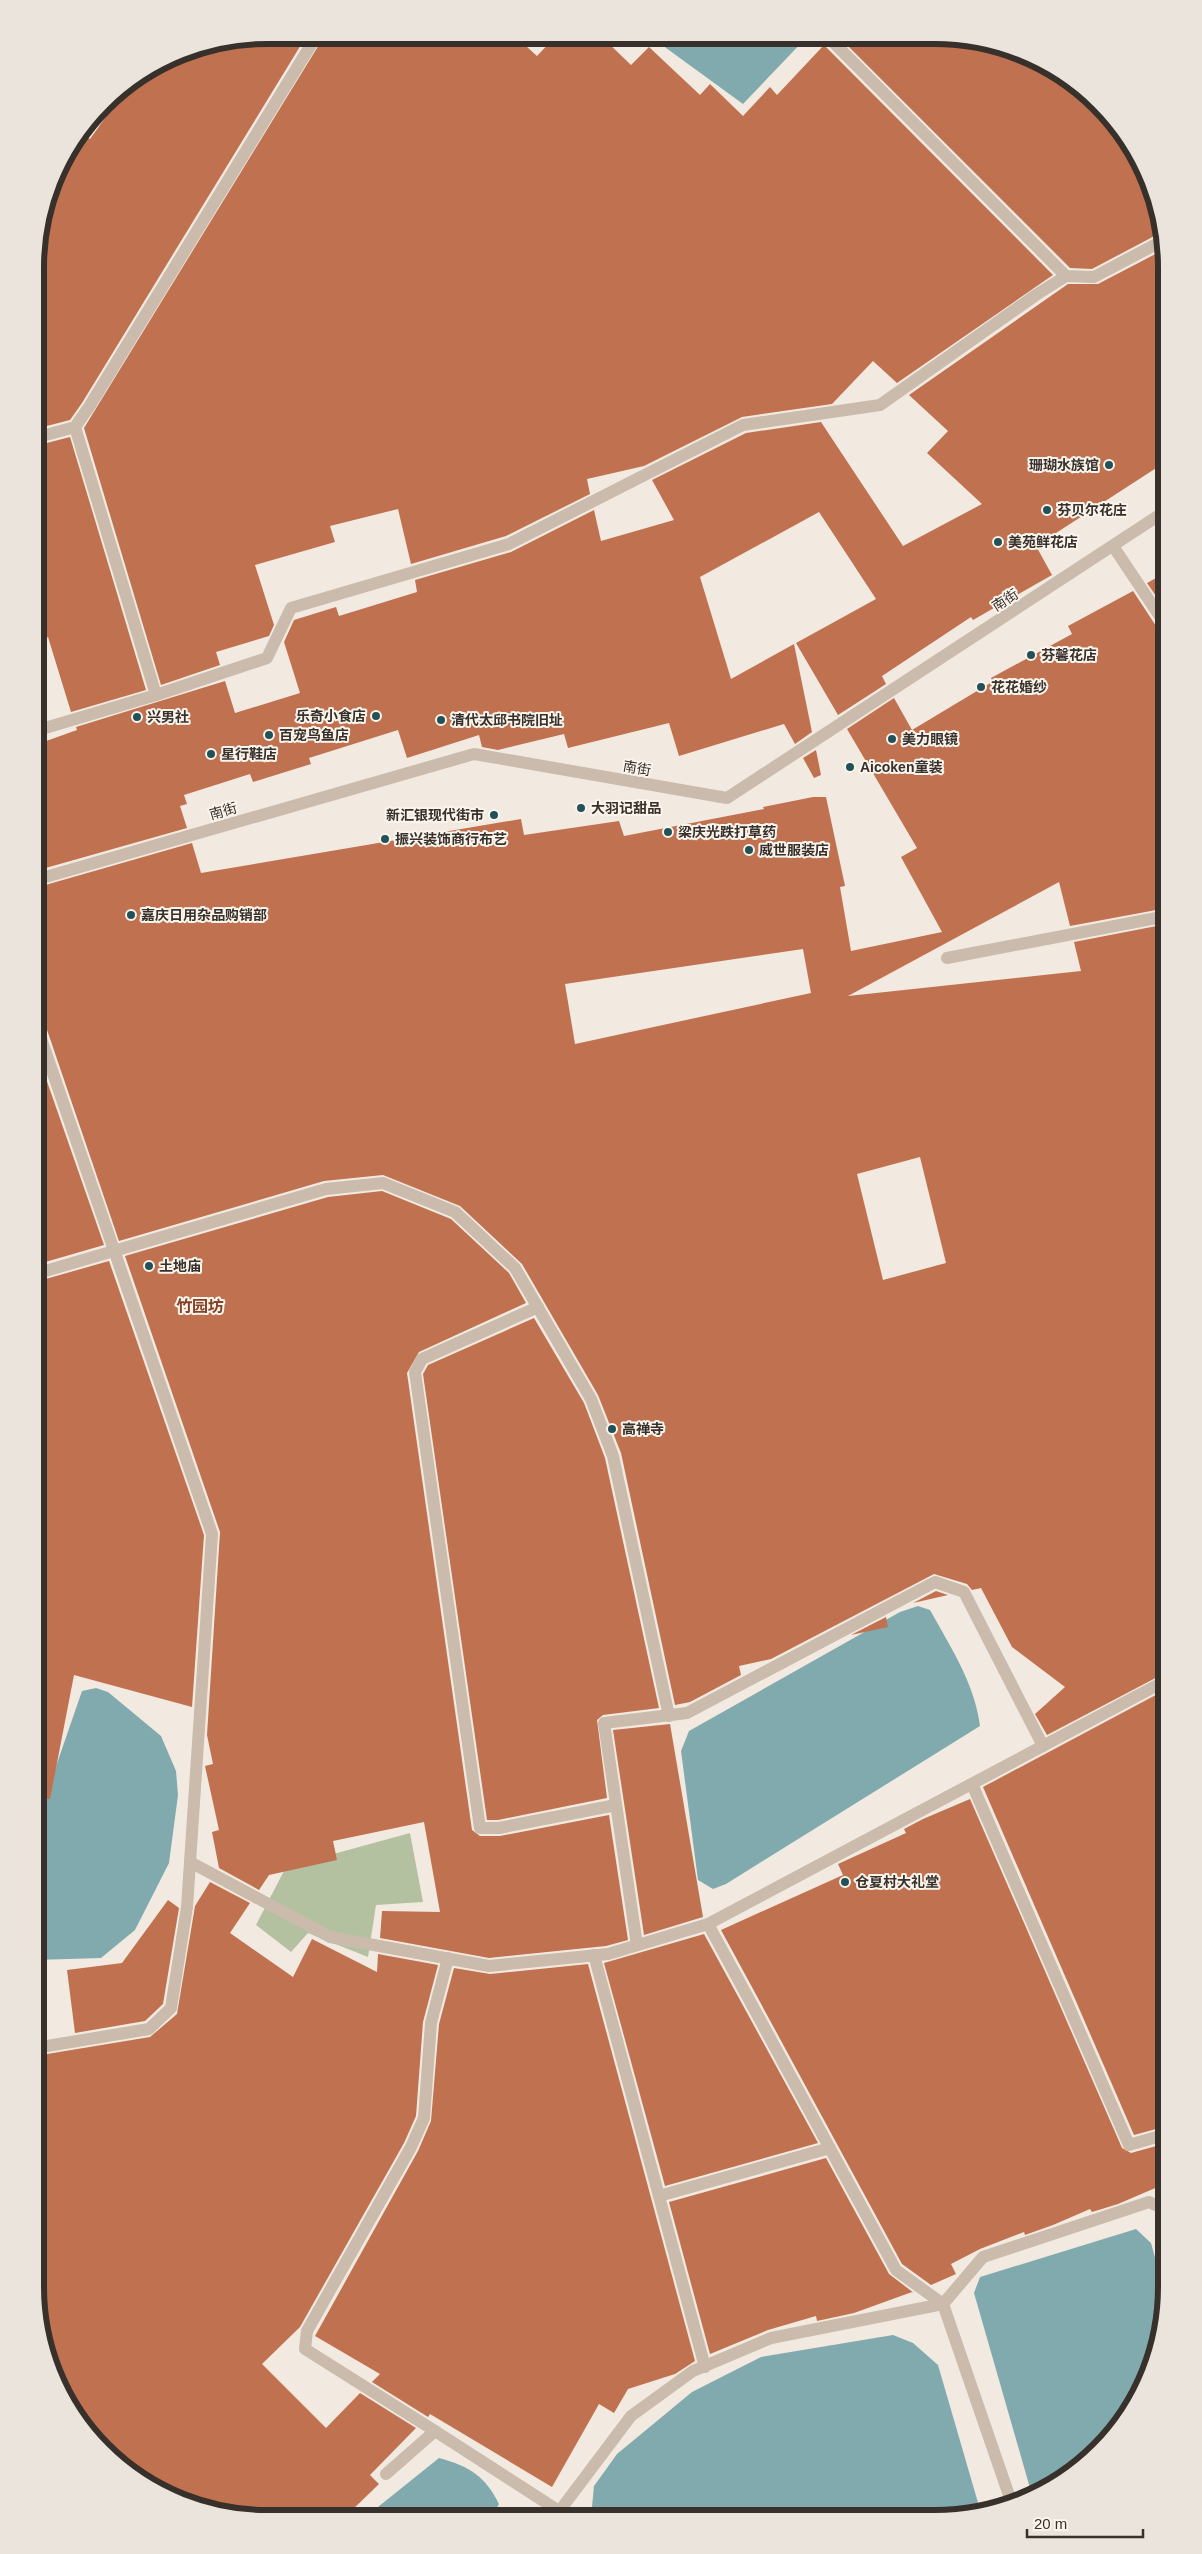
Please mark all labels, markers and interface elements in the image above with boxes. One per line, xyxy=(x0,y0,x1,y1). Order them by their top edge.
place label: 珊瑚水族馆 xyxy=(1029,457,1099,473)
marker: 珊瑚水族馆 xyxy=(1103,459,1115,471)
place label: 芬贝尔花庄 xyxy=(1057,502,1127,518)
marker: 芬贝尔花庄 xyxy=(1041,504,1053,516)
place label: 美苑鲜花店 xyxy=(1008,534,1078,550)
marker: 美苑鲜花店 xyxy=(992,536,1004,548)
street label: 南街 xyxy=(989,586,1021,614)
place label: 芬馨花店 xyxy=(1041,647,1097,663)
marker: 芬馨花店 xyxy=(1025,649,1037,661)
place label: 花花婚纱 xyxy=(991,679,1047,695)
marker: 花花婚纱 xyxy=(975,681,987,693)
place label: 乐奇小食店 xyxy=(296,708,366,724)
place label: 兴男社 xyxy=(147,709,189,725)
marker: 乐奇小食店 xyxy=(370,710,382,722)
marker: 兴男社 xyxy=(131,711,143,723)
place label: 清代太邱书院旧址 xyxy=(451,712,563,728)
marker: 清代太邱书院旧址 xyxy=(435,714,447,726)
place label: 百宠鸟鱼店 xyxy=(279,727,349,743)
marker: 百宠鸟鱼店 xyxy=(263,729,275,741)
place label: 美力眼镜 xyxy=(902,731,958,747)
marker: 美力眼镜 xyxy=(886,733,898,745)
place label: 星行鞋店 xyxy=(221,746,277,762)
marker: 星行鞋店 xyxy=(205,748,217,760)
street label: 南街 xyxy=(622,758,652,778)
place label: Aicoken童装 xyxy=(860,759,942,775)
marker: Aicoken童装 xyxy=(844,761,856,773)
street label: 南街 xyxy=(207,799,239,823)
place label: 大羽记甜品 xyxy=(591,800,661,816)
marker: 大羽记甜品 xyxy=(575,802,587,814)
place label: 新汇银现代街市 xyxy=(386,807,484,823)
marker: 新汇银现代街市 xyxy=(488,809,500,821)
place label: 梁庆光跌打草药 xyxy=(678,824,776,840)
marker: 梁庆光跌打草药 xyxy=(662,826,674,838)
place label: 振兴装饰商行布艺 xyxy=(395,831,507,847)
marker: 振兴装饰商行布艺 xyxy=(379,833,391,845)
place label: 威世服装店 xyxy=(759,842,829,858)
marker: 威世服装店 xyxy=(743,844,755,856)
place label: 嘉庆日用杂品购销部 xyxy=(141,907,267,923)
marker: 嘉庆日用杂品购销部 xyxy=(125,909,137,921)
place label: 土地庙 xyxy=(159,1258,201,1274)
marker: 土地庙 xyxy=(143,1260,155,1272)
district label: 竹园坊 xyxy=(176,1298,224,1315)
place label: 高禅寺 xyxy=(622,1421,664,1437)
marker: 高禅寺 xyxy=(606,1423,618,1435)
place label: 仓夏村大礼堂 xyxy=(855,1874,939,1890)
marker: 仓夏村大礼堂 xyxy=(839,1876,851,1888)
scale bar xyxy=(1027,2506,1143,2538)
text: 20 m xyxy=(1034,2515,1067,2532)

